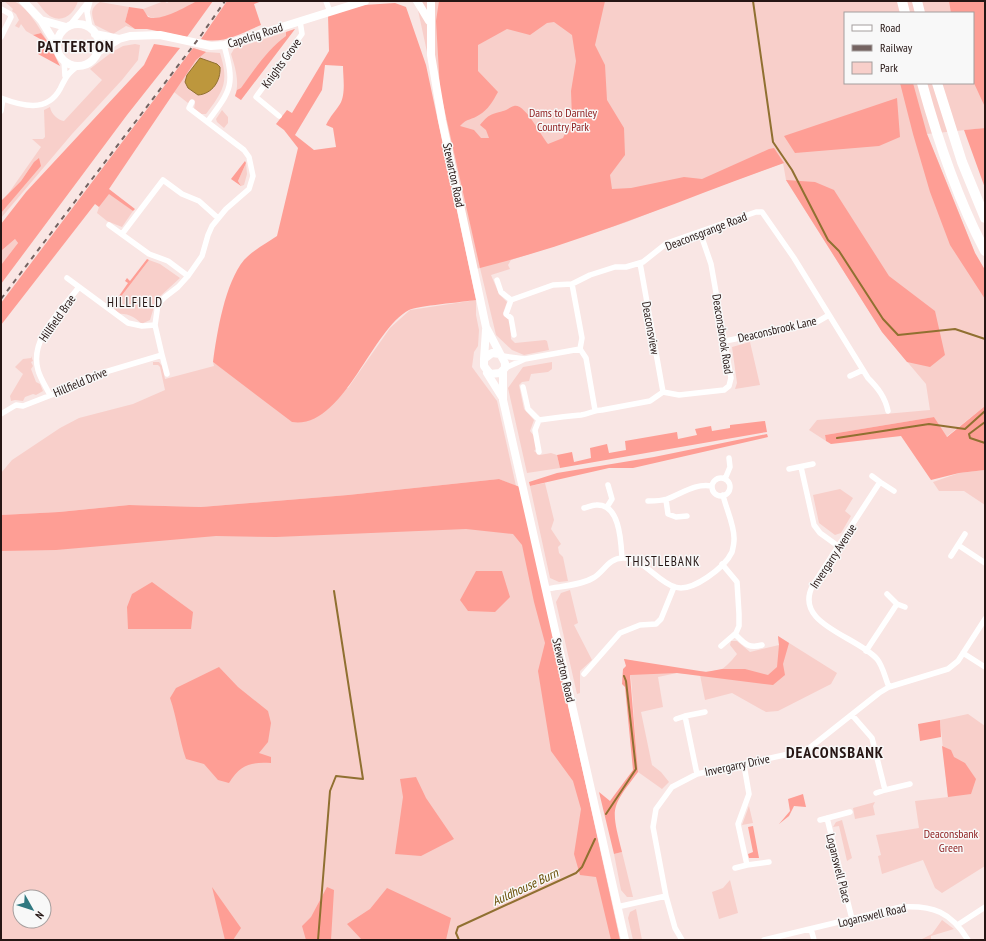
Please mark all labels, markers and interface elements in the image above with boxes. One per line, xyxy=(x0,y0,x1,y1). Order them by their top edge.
legend xyxy=(844,12,974,84)
street label: Capelrig Road xyxy=(225,19,285,51)
text: Road xyxy=(880,20,900,35)
street label: Knights Grove xyxy=(258,35,304,91)
district label: PATTERTON xyxy=(38,36,114,56)
text: Railway xyxy=(880,40,913,55)
text: Park xyxy=(880,60,898,75)
park label: Dams to Darnley Country Park xyxy=(529,105,598,134)
street label: Stewarton Road xyxy=(440,141,468,209)
street label: Deaconsgrange Road xyxy=(663,209,749,253)
street label: Hillfield Brae xyxy=(35,292,79,344)
street label: Deaconsbrook Road xyxy=(709,293,737,375)
district label: HILLFIELD xyxy=(107,294,163,311)
street label: Deaconsview xyxy=(639,300,663,357)
street label: Deaconsbrook Lane xyxy=(736,313,818,345)
street label: Hillfield Drive xyxy=(51,364,109,400)
street label: Invergarry Avenue xyxy=(806,521,860,591)
district label: THISTLEBANK xyxy=(626,553,700,570)
street label: Stewarton Road xyxy=(549,636,579,704)
district label: DEACONSBANK xyxy=(786,742,884,762)
street label: Invergarry Drive xyxy=(703,751,771,779)
park label: Deaconsbank Green xyxy=(924,826,979,855)
street label: Loganswell Place xyxy=(823,832,855,904)
water label: Auldhouse Burn xyxy=(489,864,562,910)
north arrow xyxy=(12,889,52,929)
street label: Loganswell Road xyxy=(836,900,908,930)
text: N xyxy=(32,909,47,922)

